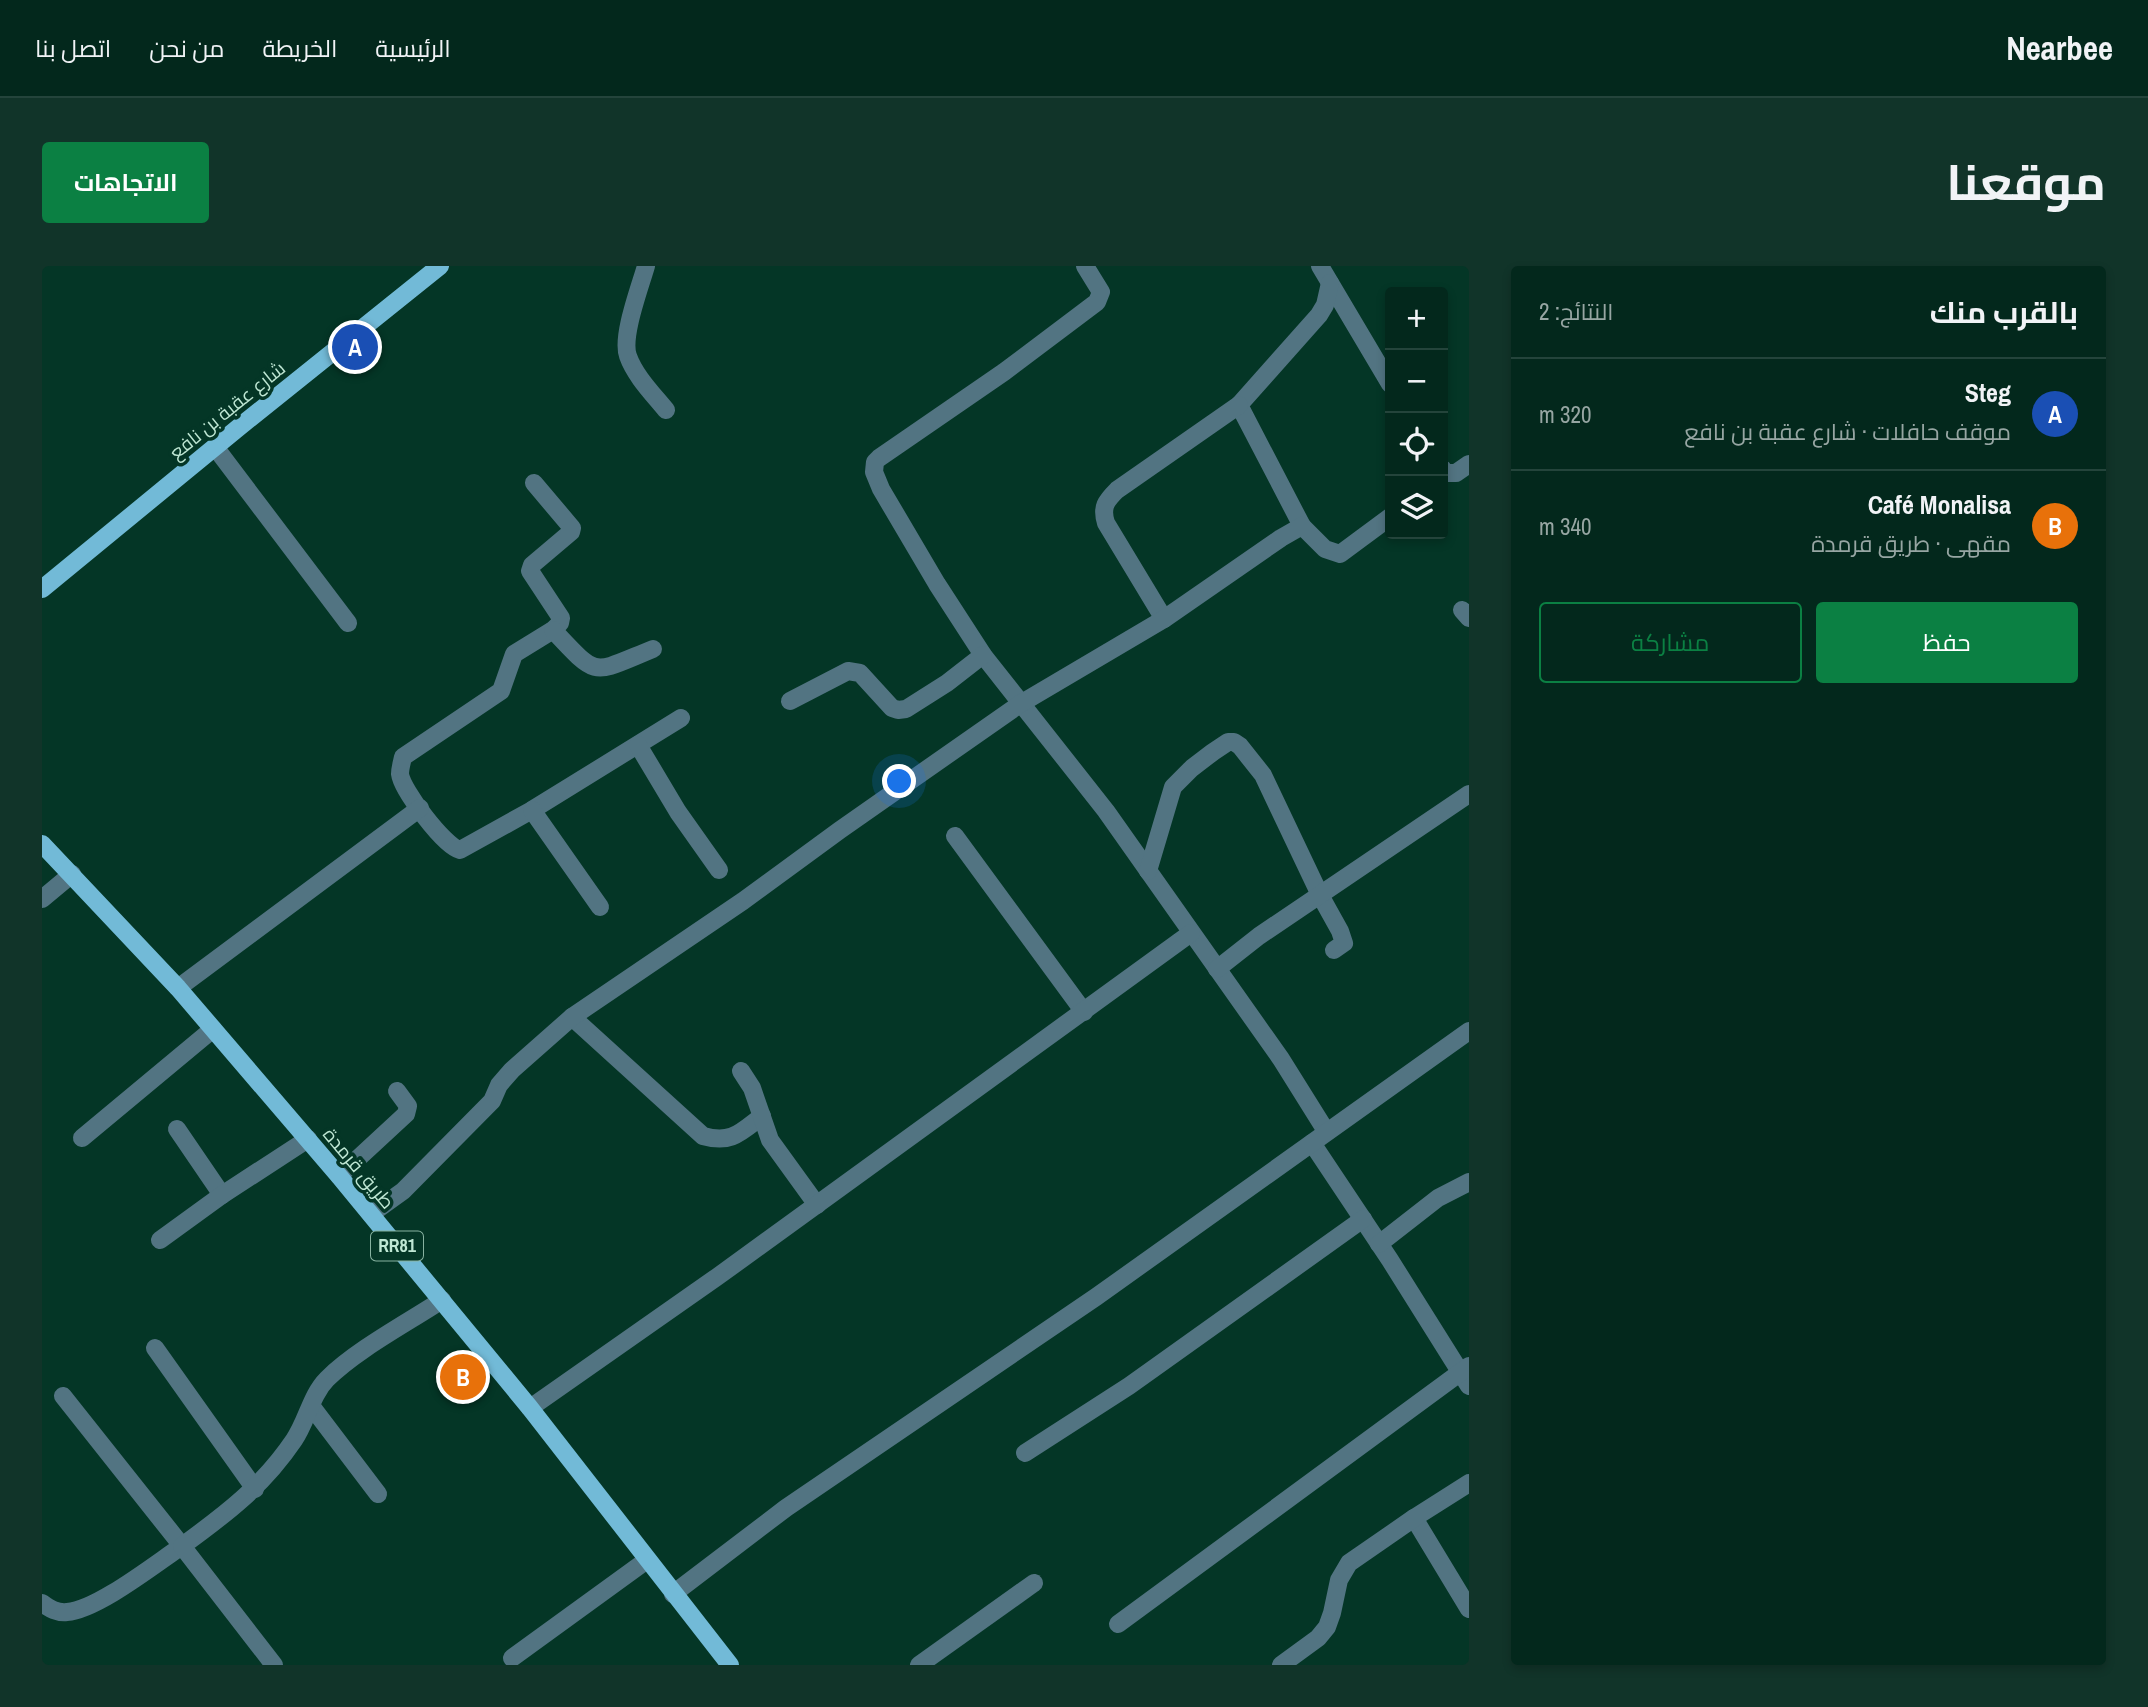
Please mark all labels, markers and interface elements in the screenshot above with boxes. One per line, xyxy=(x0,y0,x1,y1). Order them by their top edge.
text: Nearbee xyxy=(2006,26,2113,70)
text: اتصل بنا xyxy=(35,32,111,64)
text: من نحن xyxy=(149,32,224,64)
text: الخريطة xyxy=(262,32,337,64)
text: الرئيسية xyxy=(375,32,451,64)
button: الاتجاهات xyxy=(42,142,209,223)
text: موقعنا xyxy=(1946,149,2106,215)
map controls xyxy=(1385,287,1448,539)
button: + xyxy=(1385,287,1448,350)
text: بالقرب منك xyxy=(1930,292,2078,332)
text: النتائج: 2 xyxy=(1539,296,1613,327)
pin: A xyxy=(332,321,378,373)
button: − xyxy=(1385,350,1448,413)
street label: شارع عقبة بن نافع xyxy=(164,355,291,466)
text: Steg xyxy=(1965,375,2011,410)
text: 320 m xyxy=(1539,399,1591,430)
text: A xyxy=(2048,399,2062,430)
button: locate xyxy=(1385,413,1448,476)
text: موقف حافلات · شارع عقبة بن نافع xyxy=(1684,416,2011,447)
button: layers xyxy=(1385,476,1448,539)
text: Café Monalisa xyxy=(1868,487,2011,522)
text: 340 m xyxy=(1539,511,1591,542)
text: B xyxy=(2048,511,2062,542)
text: مقهى · طريق قرمدة xyxy=(1811,528,2011,559)
button: مشاركة xyxy=(1539,602,1802,683)
button: حفظ xyxy=(1816,602,2078,683)
your location xyxy=(882,764,916,798)
street label: طريق قرمدة xyxy=(317,1122,401,1214)
road number: RR81 xyxy=(371,1231,423,1261)
pin: B xyxy=(440,1351,486,1403)

